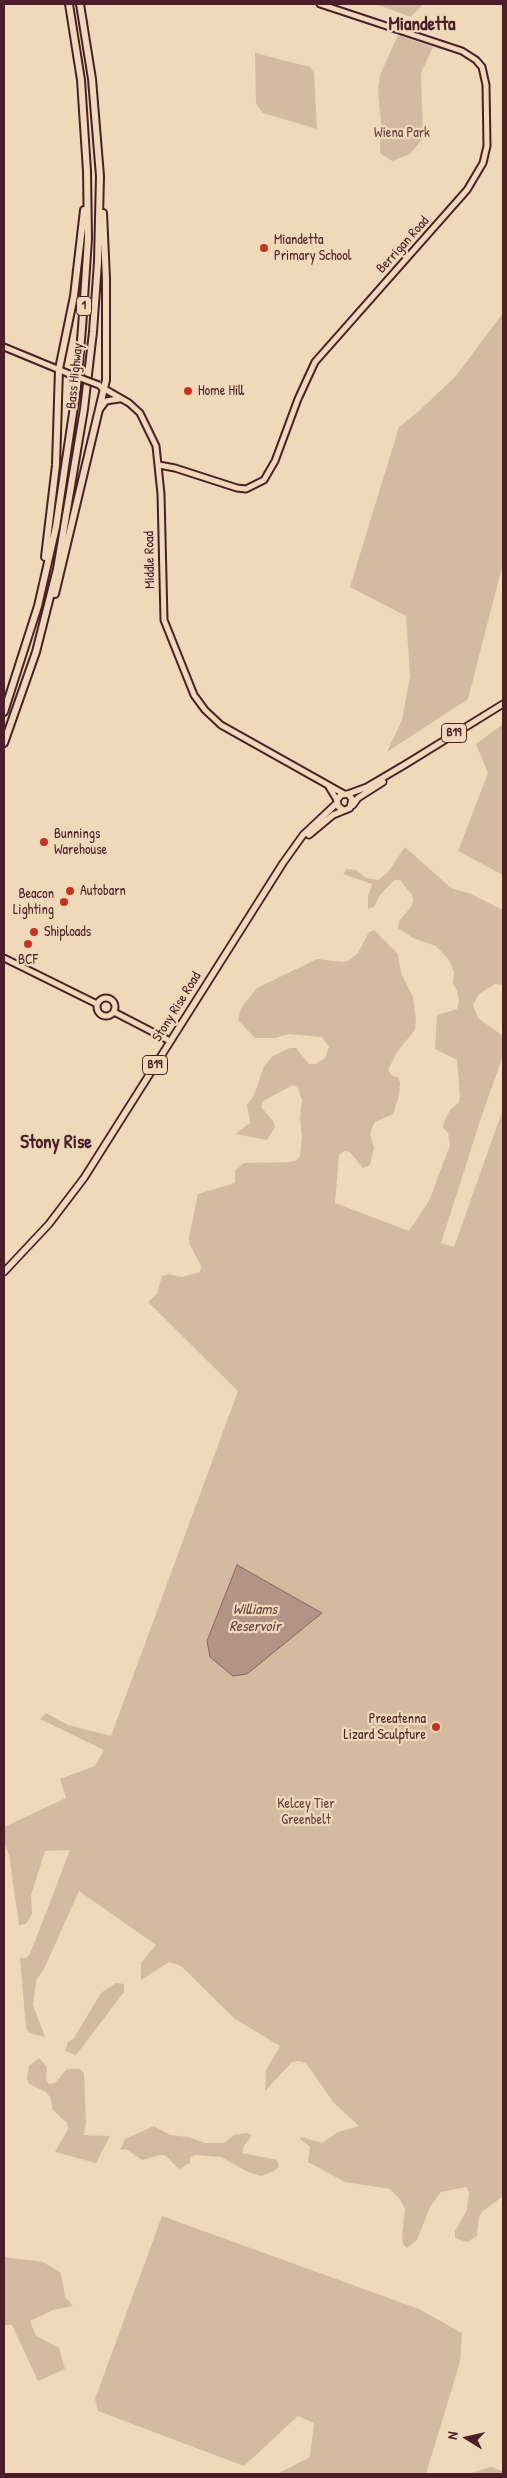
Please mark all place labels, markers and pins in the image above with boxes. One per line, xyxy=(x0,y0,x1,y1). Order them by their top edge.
place label: Miandetta Primary School xyxy=(274,232,352,264)
marker: Miandetta Primary School xyxy=(258,242,270,254)
place label: Home Hill xyxy=(198,383,244,399)
marker: Home Hill xyxy=(182,385,194,397)
place label: Bunnings Warehouse xyxy=(54,826,107,859)
marker: Bunnings Warehouse xyxy=(38,836,50,848)
place label: Autobarn xyxy=(80,883,126,899)
marker: Autobarn xyxy=(64,885,76,897)
place label: Beacon Lighting xyxy=(13,886,54,919)
marker: Beacon Lighting xyxy=(58,896,70,908)
place label: Shiploads xyxy=(44,924,91,940)
marker: Shiploads xyxy=(28,926,40,938)
marker: BCF xyxy=(22,938,34,950)
place label: BCF xyxy=(18,952,38,968)
place label: Preeatenna Lizard Sculpture xyxy=(344,1711,426,1744)
marker: Preeatenna Lizard Sculpture xyxy=(430,1721,442,1733)

